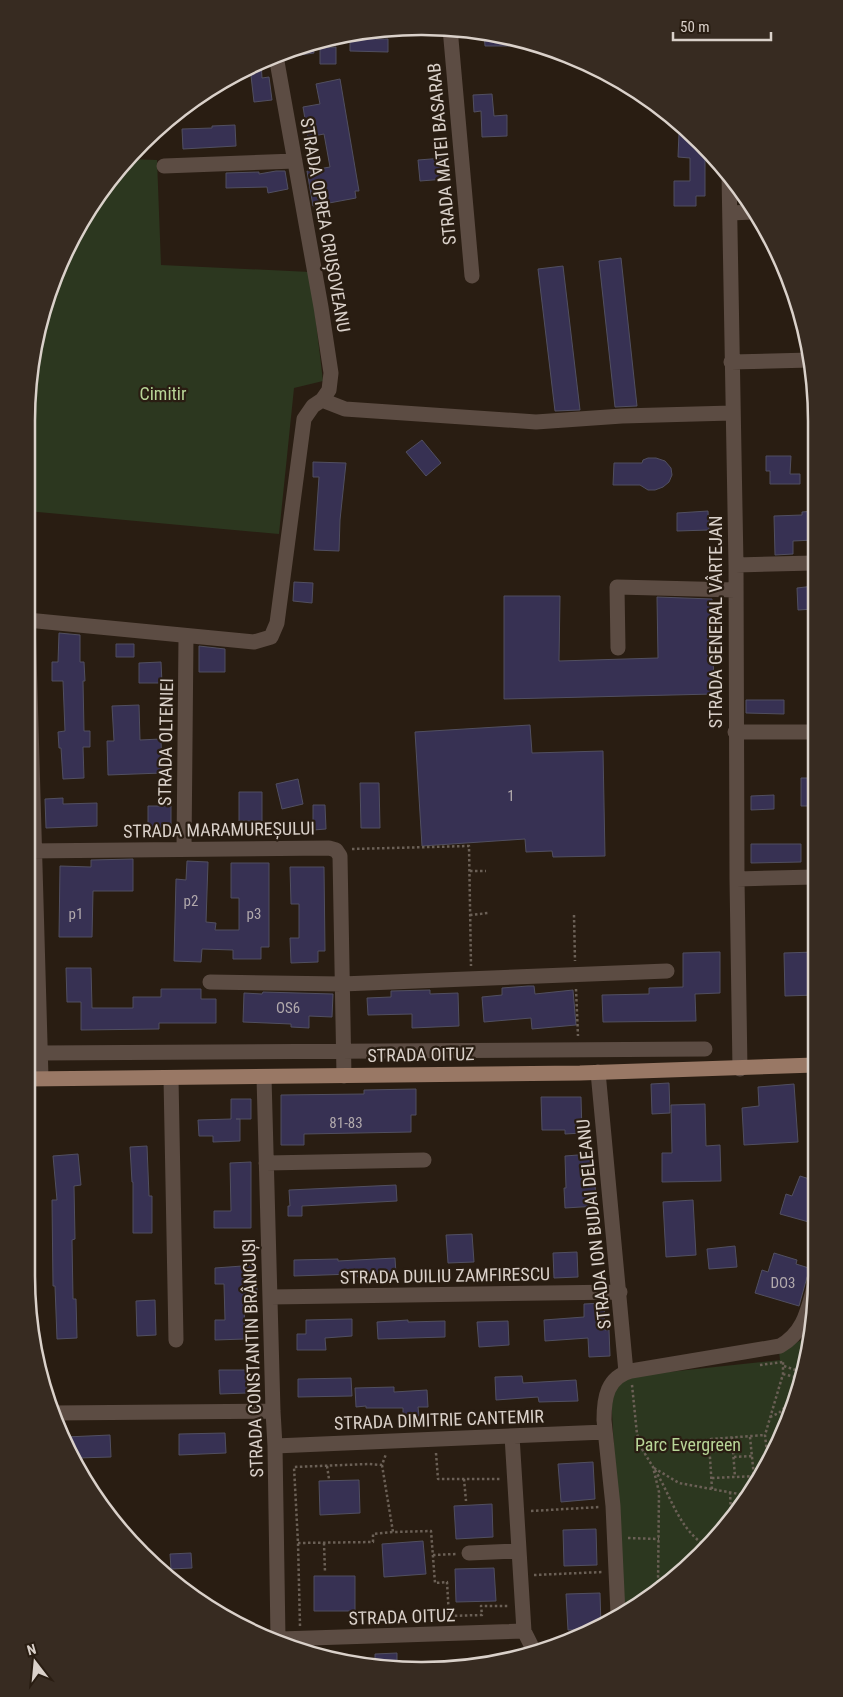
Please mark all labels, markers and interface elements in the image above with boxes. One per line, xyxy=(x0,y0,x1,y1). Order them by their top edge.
scale bar xyxy=(673,10,770,42)
text: 50 m xyxy=(680,18,710,36)
street label: STRADA MATEI BASARAB xyxy=(423,62,460,246)
street label: STRADA OPREA CRUȘOVEANU xyxy=(295,116,355,334)
park label: Cimitir xyxy=(140,383,187,404)
street label: STRADA GENERAL VÂRTEJAN xyxy=(705,516,726,728)
street label: STRADA OLTENIEI xyxy=(154,678,177,806)
house number: 1 xyxy=(507,787,515,805)
street label: STRADA MARAMUREȘULUI xyxy=(123,817,315,843)
house number: p2 xyxy=(184,892,198,910)
house number: p1 xyxy=(69,905,83,923)
house number: p3 xyxy=(247,905,261,923)
house number: OS6 xyxy=(276,999,300,1017)
street label: STRADA OITUZ xyxy=(367,1043,475,1066)
house number: 81-83 xyxy=(329,1114,363,1132)
street label: STRADA ION BUDAI DELEANU xyxy=(572,1118,615,1330)
street label: STRADA CONSTANTIN BRÂNCUȘI xyxy=(238,1238,268,1478)
street label: STRADA DUILIU ZAMFIRESCU xyxy=(340,1263,550,1288)
house number: DO3 xyxy=(771,1274,795,1292)
street label: STRADA DIMITRIE CANTEMIR xyxy=(334,1405,545,1434)
park label: Parc Evergreen xyxy=(635,1434,741,1455)
street label: STRADA OITUZ xyxy=(348,1604,456,1629)
north arrow xyxy=(10,1637,60,1687)
text: N xyxy=(25,1641,38,1658)

